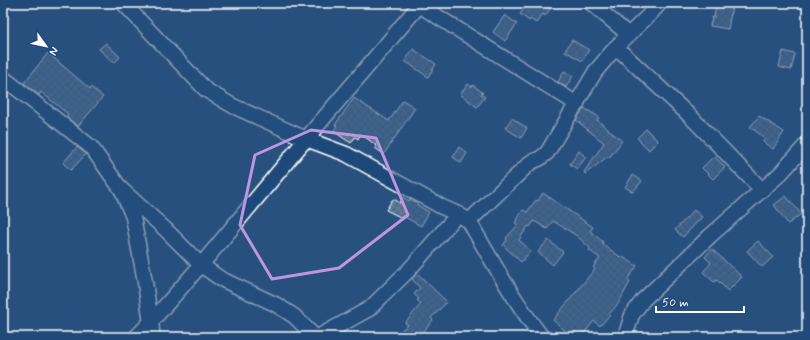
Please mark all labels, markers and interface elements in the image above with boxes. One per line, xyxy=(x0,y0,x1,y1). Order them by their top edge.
north arrow xyxy=(26,26,66,66)
text: N xyxy=(46,44,61,58)
scale bar xyxy=(656,288,744,314)
text: 50 m xyxy=(662,295,689,311)

